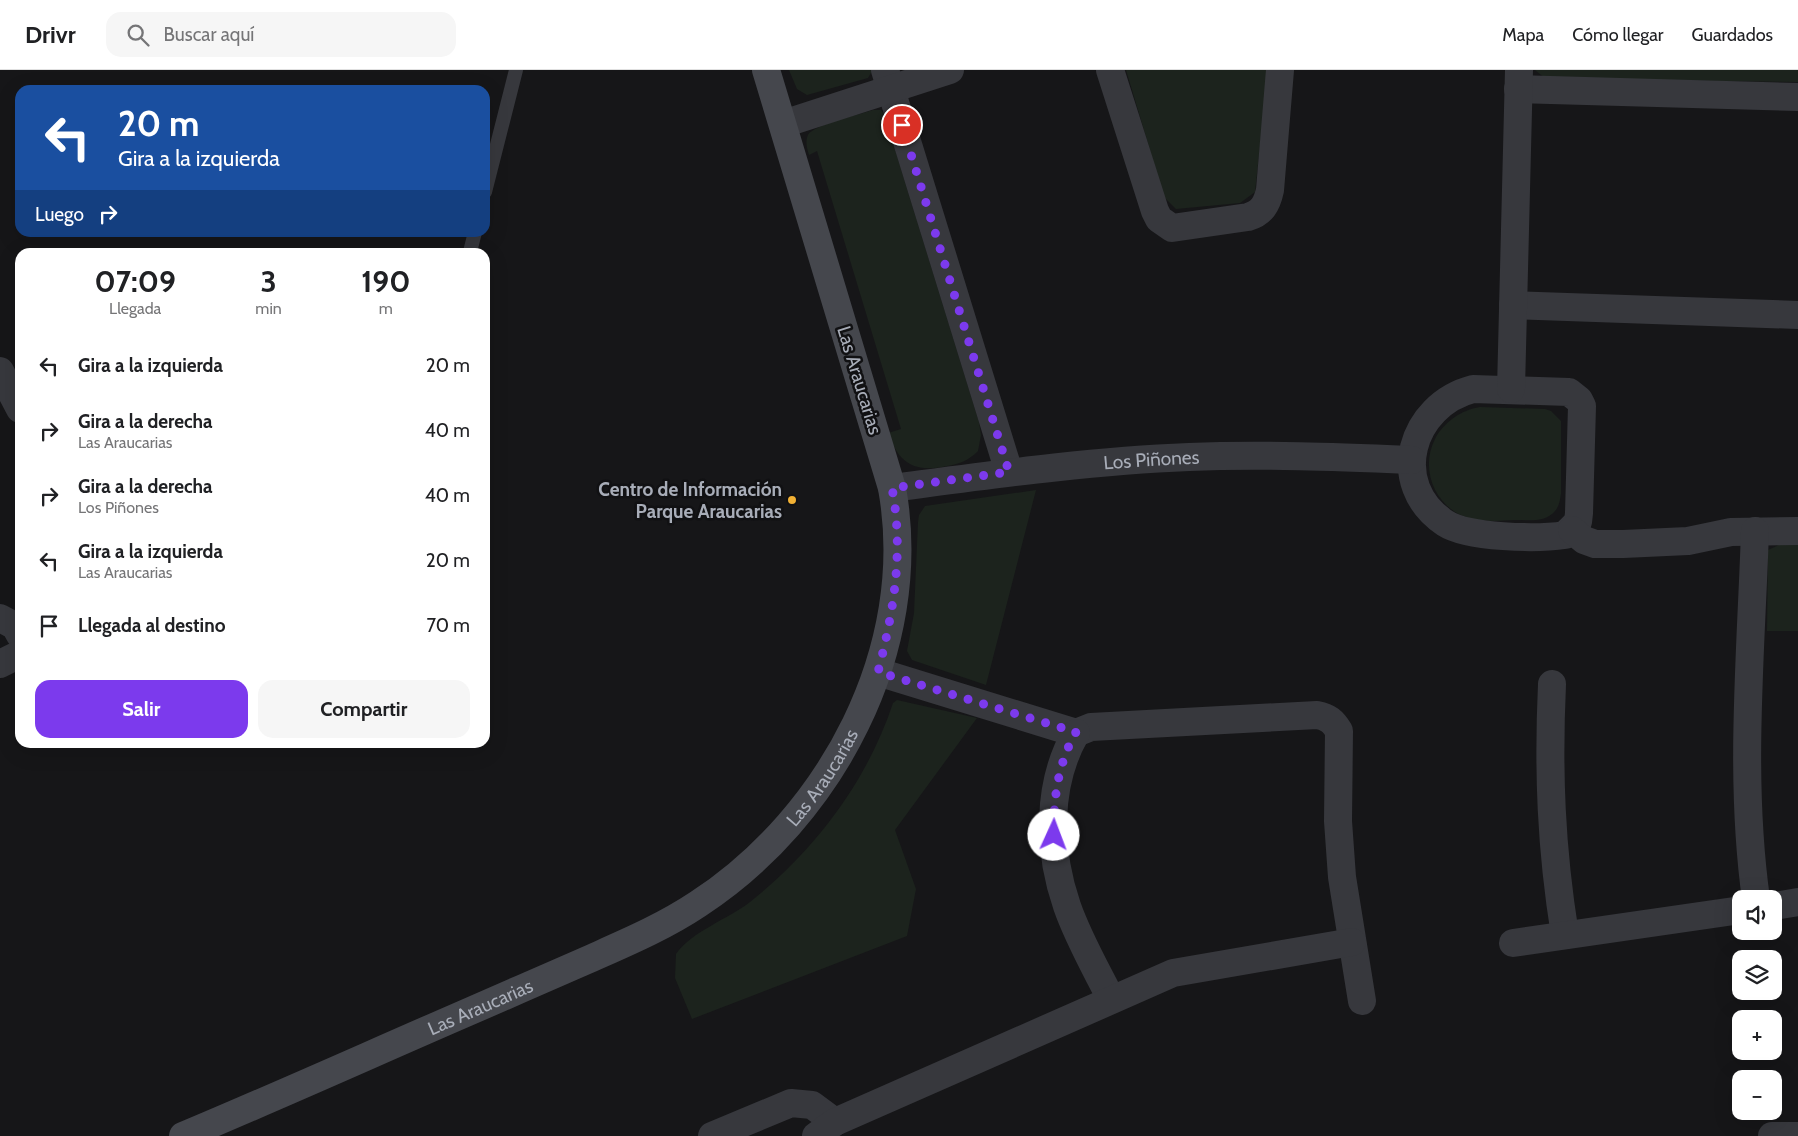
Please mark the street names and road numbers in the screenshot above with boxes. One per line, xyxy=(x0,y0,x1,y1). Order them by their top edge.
street label: Las Araucarias xyxy=(832,323,887,437)
street label: Los Piñones xyxy=(1102,446,1200,475)
street label: Las Araucarias xyxy=(782,725,863,831)
street label: Las Araucarias xyxy=(424,974,537,1040)

